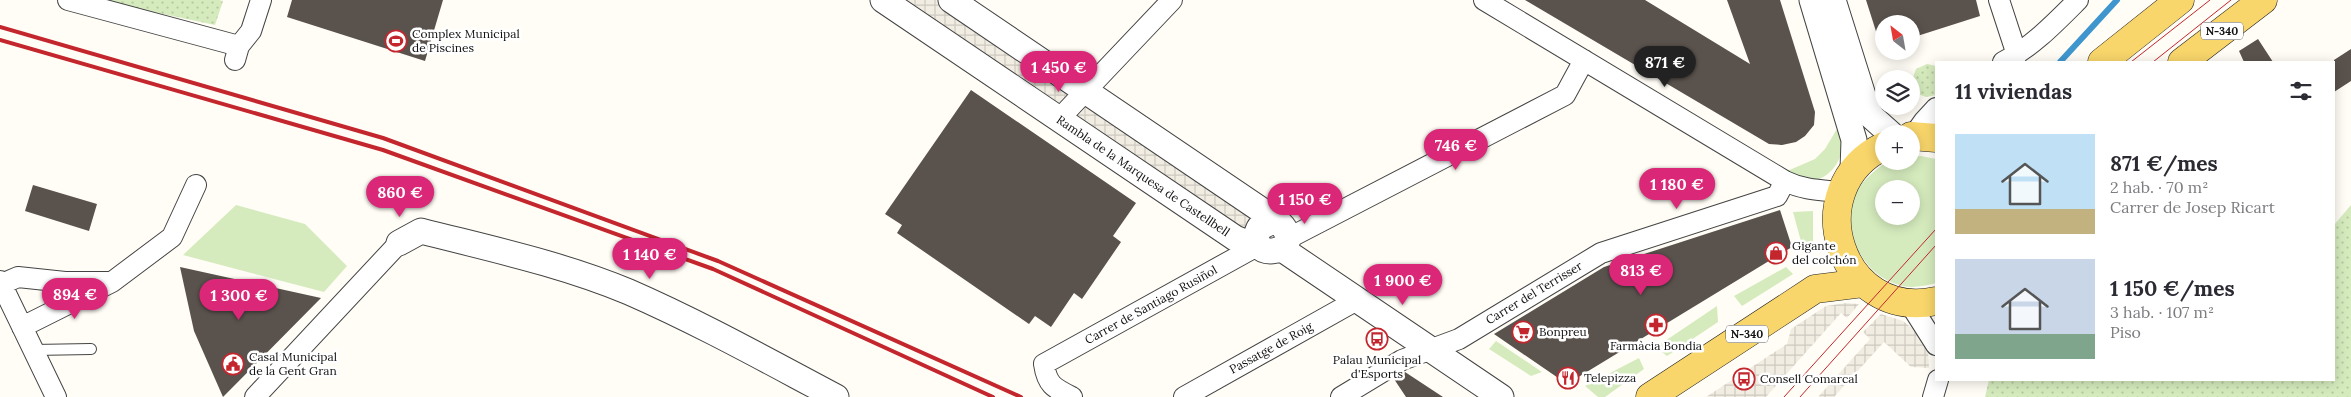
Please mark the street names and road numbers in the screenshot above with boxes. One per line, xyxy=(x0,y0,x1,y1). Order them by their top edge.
road number: N-340 xyxy=(2201,22,2243,40)
street label: Rambla de la Marquesa de Castellbell xyxy=(1054,112,1233,239)
street label: Carrer del Terrisser xyxy=(1483,257,1585,327)
street label: Carrer de Santiago Rusiñol xyxy=(1082,262,1220,347)
street label: Passatge de Roig xyxy=(1227,318,1315,377)
road number: N-340 xyxy=(1726,326,1768,342)

